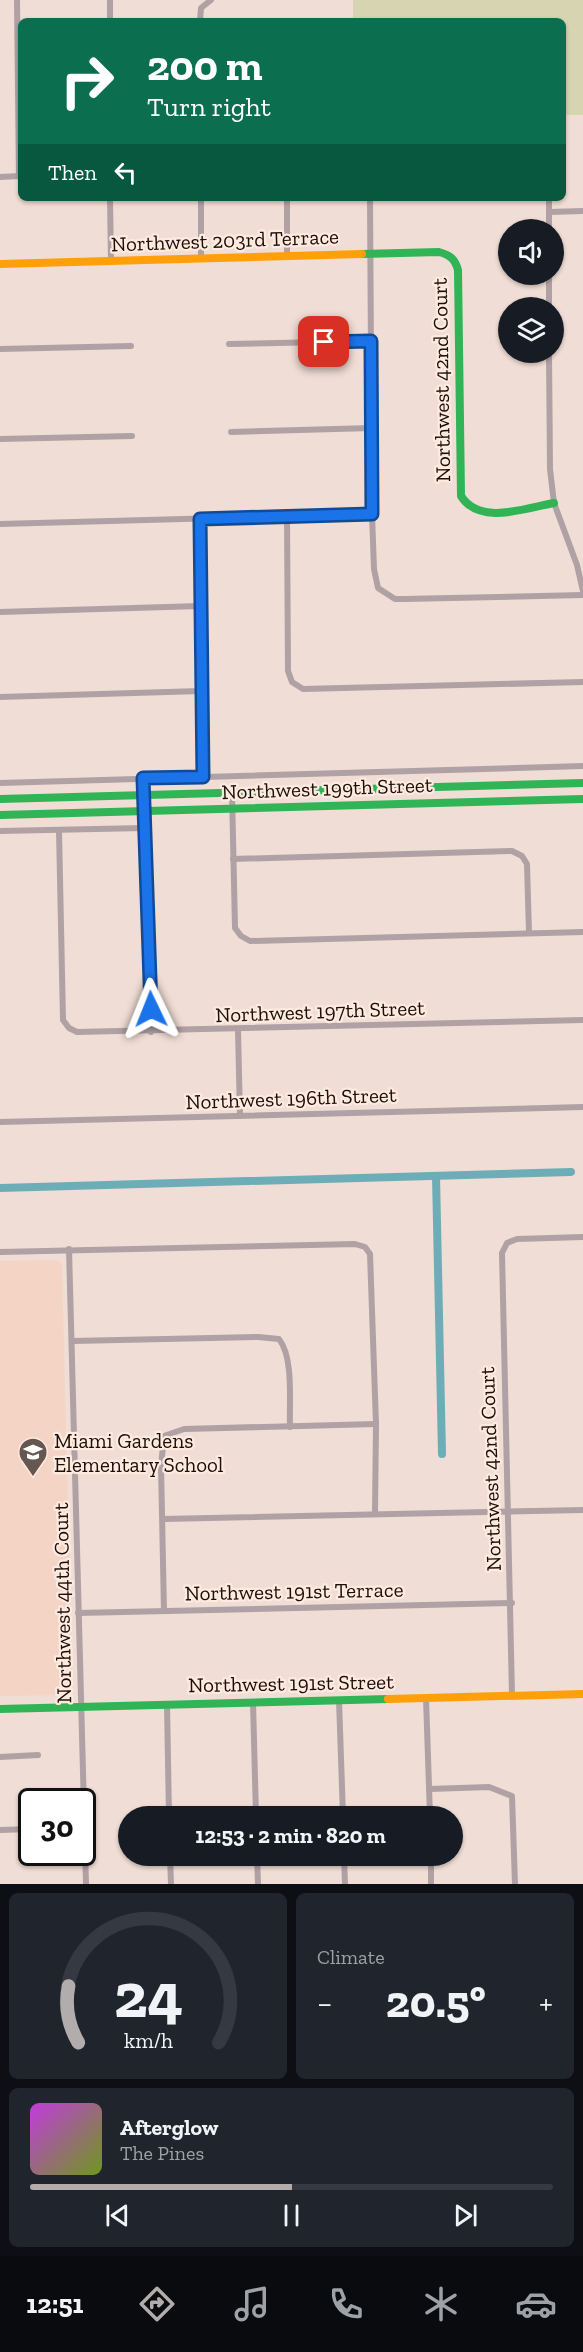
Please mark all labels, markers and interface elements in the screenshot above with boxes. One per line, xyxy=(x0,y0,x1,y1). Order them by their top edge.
text: 200 m xyxy=(147,40,263,91)
icon: right xyxy=(48,42,126,120)
text: Turn right xyxy=(147,91,271,123)
icon: left xyxy=(109,156,142,189)
text: Then xyxy=(48,159,97,186)
map controls xyxy=(498,219,564,363)
button: sound xyxy=(498,219,564,285)
street label: Northwest 203rd Terrace xyxy=(111,224,340,256)
street label: Northwest 42nd Court xyxy=(427,277,455,482)
button: layers xyxy=(498,297,564,363)
pin xyxy=(298,316,349,367)
icon: arrive xyxy=(307,325,340,358)
street label: Northwest 199th Street xyxy=(221,772,433,804)
position arrow xyxy=(119,977,183,1041)
street label: Northwest 197th Street xyxy=(215,995,425,1027)
street label: Northwest 196th Street xyxy=(185,1082,397,1114)
street label: Northwest 42nd Court xyxy=(474,1366,506,1572)
place label: Miami Gardens Elementary School xyxy=(54,1428,224,1477)
school or university icon: Miami Gardens Elementary School xyxy=(17,1436,49,1478)
street label: Northwest 44th Court xyxy=(48,1502,76,1704)
street label: Northwest 191st Terrace xyxy=(184,1577,404,1605)
street label: Northwest 191st Street xyxy=(188,1669,394,1697)
speed limit sign: 30 xyxy=(18,1788,96,1866)
text: 12:53 · 2 min · 820 m xyxy=(195,1822,386,1849)
text: Climate xyxy=(317,1945,385,1969)
text: 24 xyxy=(113,1958,183,2033)
text: 20.5° xyxy=(386,1975,486,2029)
text: − xyxy=(317,1983,332,2022)
text: + xyxy=(539,1983,553,2022)
text: km/h xyxy=(124,2028,172,2053)
text: Afterglow xyxy=(120,2114,218,2141)
text: The Pines xyxy=(120,2141,204,2165)
icon: previous xyxy=(101,2199,134,2232)
icon: pause xyxy=(275,2199,308,2232)
icon: next xyxy=(449,2199,482,2232)
icon: directions xyxy=(136,2283,178,2325)
icon: music xyxy=(231,2283,273,2325)
icon: phone xyxy=(325,2283,367,2325)
icon: climate xyxy=(420,2283,462,2325)
icon: car xyxy=(515,2283,557,2325)
text: 12:51 xyxy=(26,2288,83,2320)

